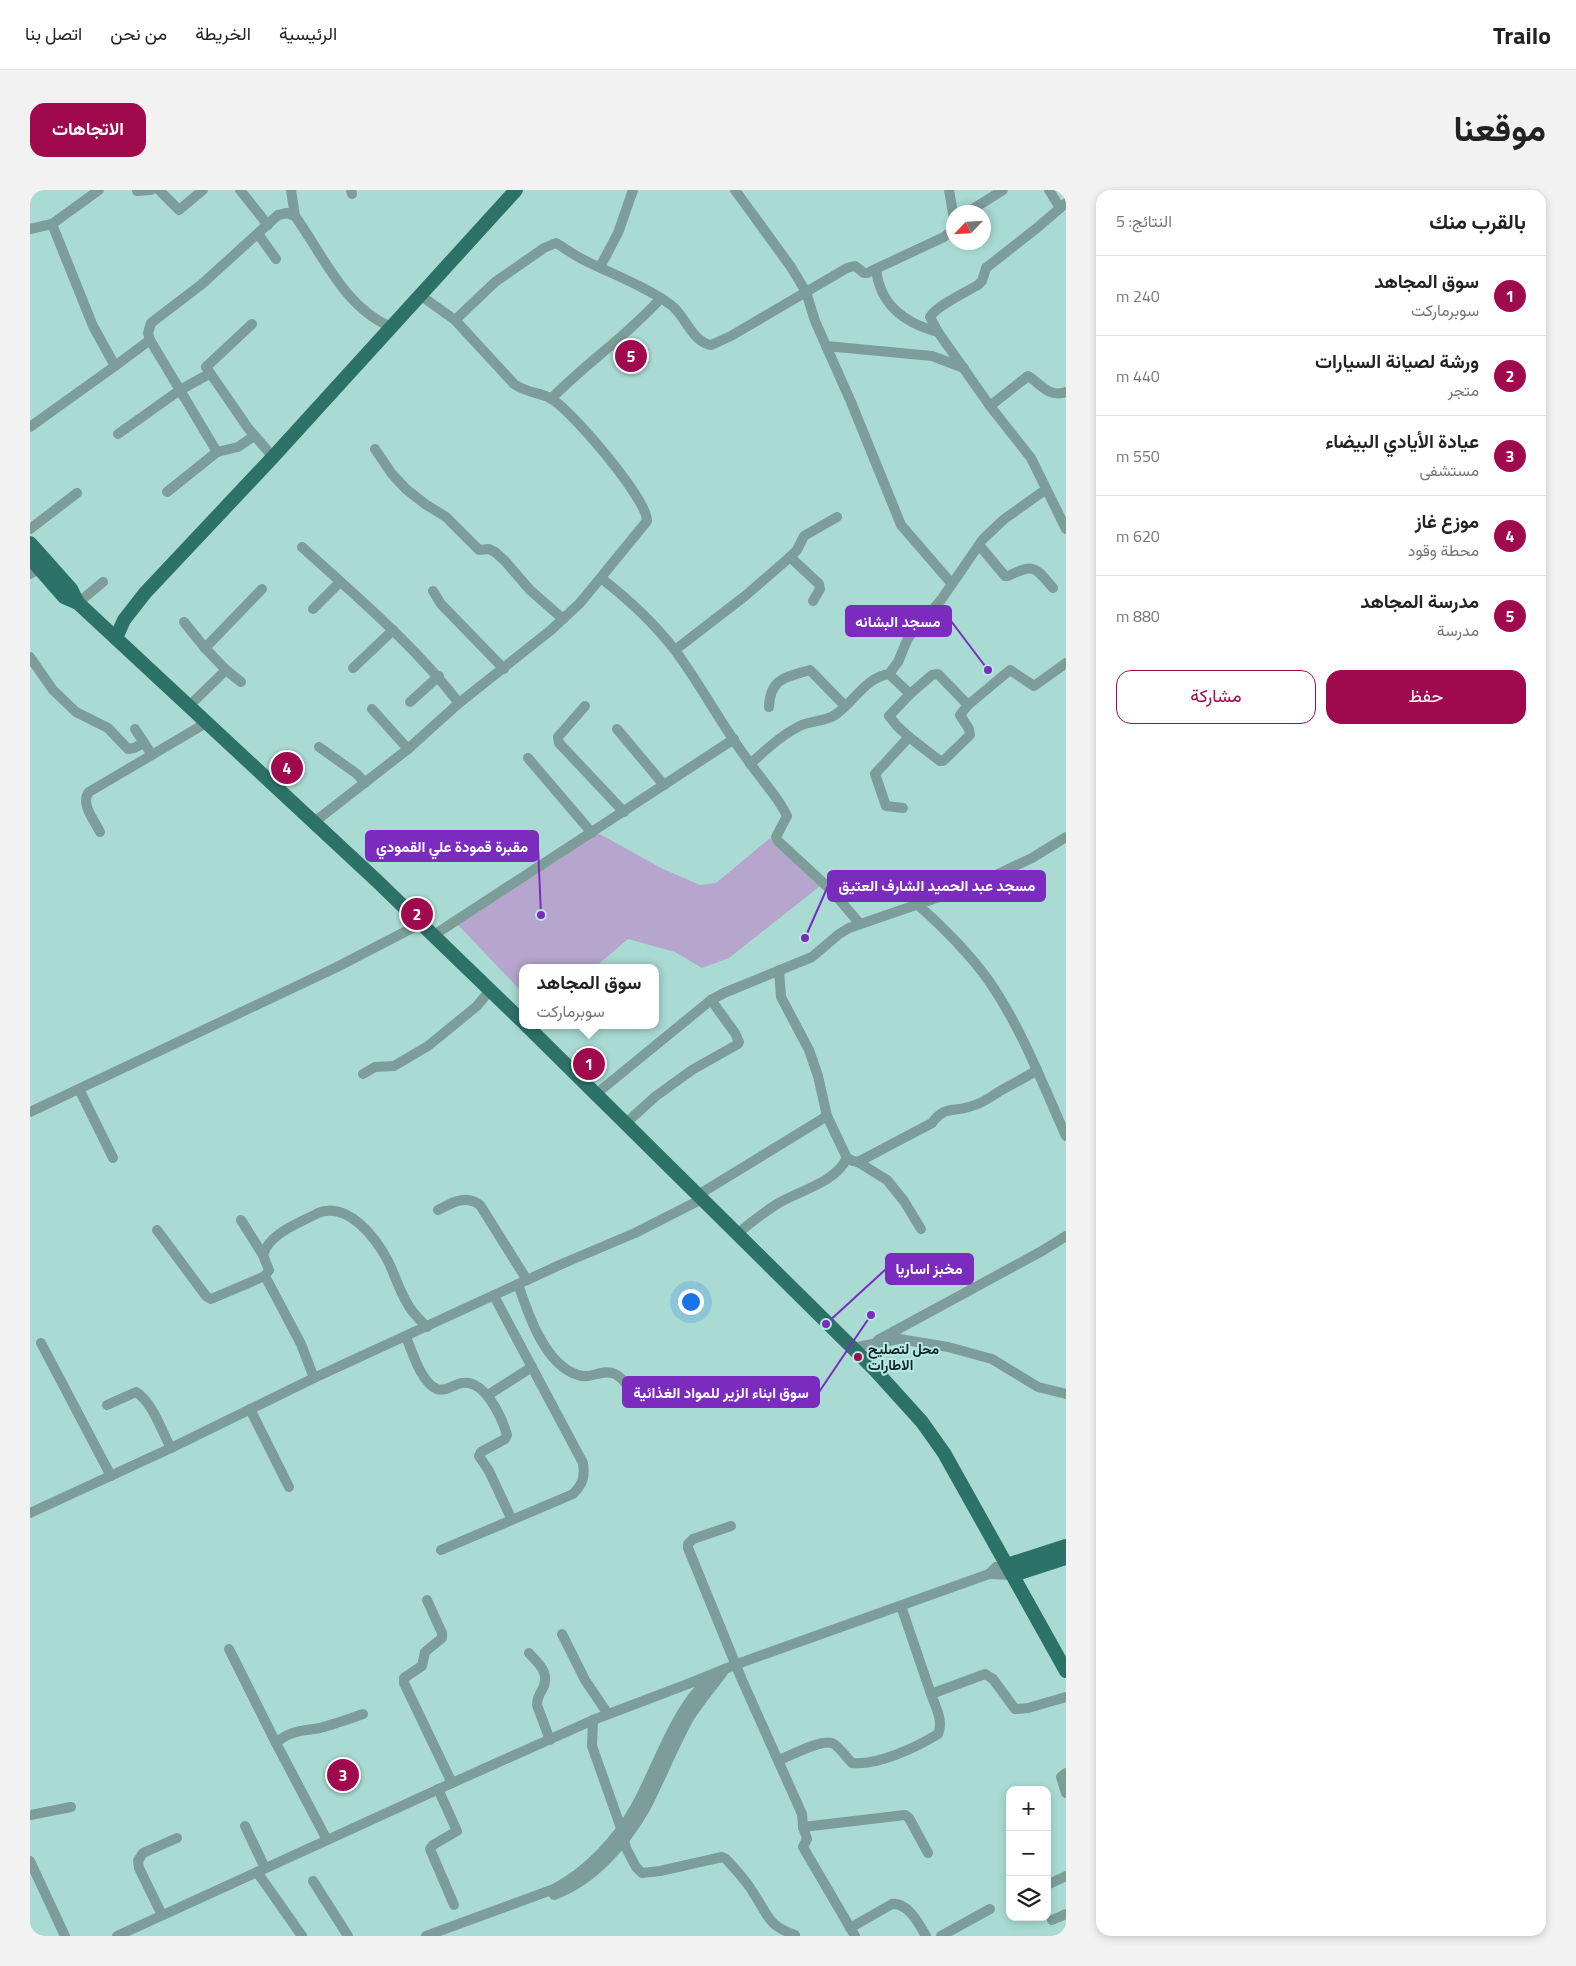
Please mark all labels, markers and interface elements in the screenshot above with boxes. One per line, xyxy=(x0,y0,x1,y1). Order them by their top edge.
text: Trailo xyxy=(1493,17,1551,53)
text: اتصل بنا xyxy=(25,20,82,47)
text: من نحن xyxy=(110,20,167,47)
text: الخريطة xyxy=(195,20,251,47)
text: الرئيسية xyxy=(279,20,337,47)
text: موقعنا xyxy=(1453,101,1546,155)
button: الاتجاهات xyxy=(30,103,146,157)
north arrow xyxy=(946,205,991,250)
text: بالقرب منك xyxy=(1429,205,1526,237)
text: النتائج: 5 xyxy=(1116,209,1172,233)
text: سوق المجاهد xyxy=(1374,266,1479,295)
text: 240 m xyxy=(1116,284,1160,308)
text: 1 xyxy=(1506,284,1514,308)
text: سوبرماركت xyxy=(1411,298,1479,322)
pin: 5 xyxy=(615,337,647,375)
text: ورشة لصيانة السيارات xyxy=(1315,346,1479,375)
text: 440 m xyxy=(1116,364,1160,388)
text: 2 xyxy=(1506,364,1514,388)
text: متجر xyxy=(1448,378,1479,402)
text: عيادة الأيادي البيضاء xyxy=(1325,426,1479,455)
text: 550 m xyxy=(1116,444,1160,468)
text: 3 xyxy=(1506,444,1514,468)
text: مستشفى xyxy=(1419,458,1479,482)
text: موزع غاز xyxy=(1415,506,1479,535)
text: 620 m xyxy=(1116,524,1160,548)
text: 4 xyxy=(1506,524,1514,548)
text: محطة وقود xyxy=(1408,538,1479,562)
text: مدرسة المجاهد xyxy=(1360,586,1479,615)
text: 880 m xyxy=(1116,604,1160,628)
text: 5 xyxy=(1506,604,1514,628)
callout: مسجد البشانه xyxy=(846,606,951,636)
text: مسجد البشانه xyxy=(855,610,941,633)
text: مدرسة xyxy=(1437,618,1479,642)
button: مشاركة xyxy=(1116,670,1316,724)
button: حفظ xyxy=(1326,670,1526,724)
pin: 4 xyxy=(271,749,303,787)
callout: مقبرة قمودة علي القمودي xyxy=(366,831,538,861)
text: مقبرة قمودة علي القمودي xyxy=(376,835,528,860)
callout: مسجد عبد الحميد الشارف العتيق xyxy=(828,871,1045,901)
text: مسجد عبد الحميد الشارف العتيق xyxy=(839,874,1035,897)
pin: 2 xyxy=(401,895,433,933)
popup xyxy=(519,964,659,1029)
text: سوق المجاهد xyxy=(537,967,641,996)
text: سوبرماركت xyxy=(537,999,605,1023)
pin: 1 xyxy=(573,1045,605,1083)
callout: مخبز اساريا xyxy=(886,1254,973,1284)
text: مخبز اساريا xyxy=(895,1257,963,1280)
your location xyxy=(678,1289,704,1315)
place label: محل لتصليح الاطارات xyxy=(868,1338,939,1375)
marker: محل لتصليح الاطارات xyxy=(852,1351,864,1363)
callout: سوق ابناء الزير للمواد الغذائية xyxy=(623,1377,819,1407)
text: سوق ابناء الزير للمواد الغذائية xyxy=(633,1381,809,1404)
pin: 3 xyxy=(327,1756,359,1794)
map controls xyxy=(1006,1786,1051,1921)
button: + xyxy=(1006,1786,1051,1831)
button: − xyxy=(1006,1831,1051,1876)
button: layers xyxy=(1006,1876,1051,1921)

